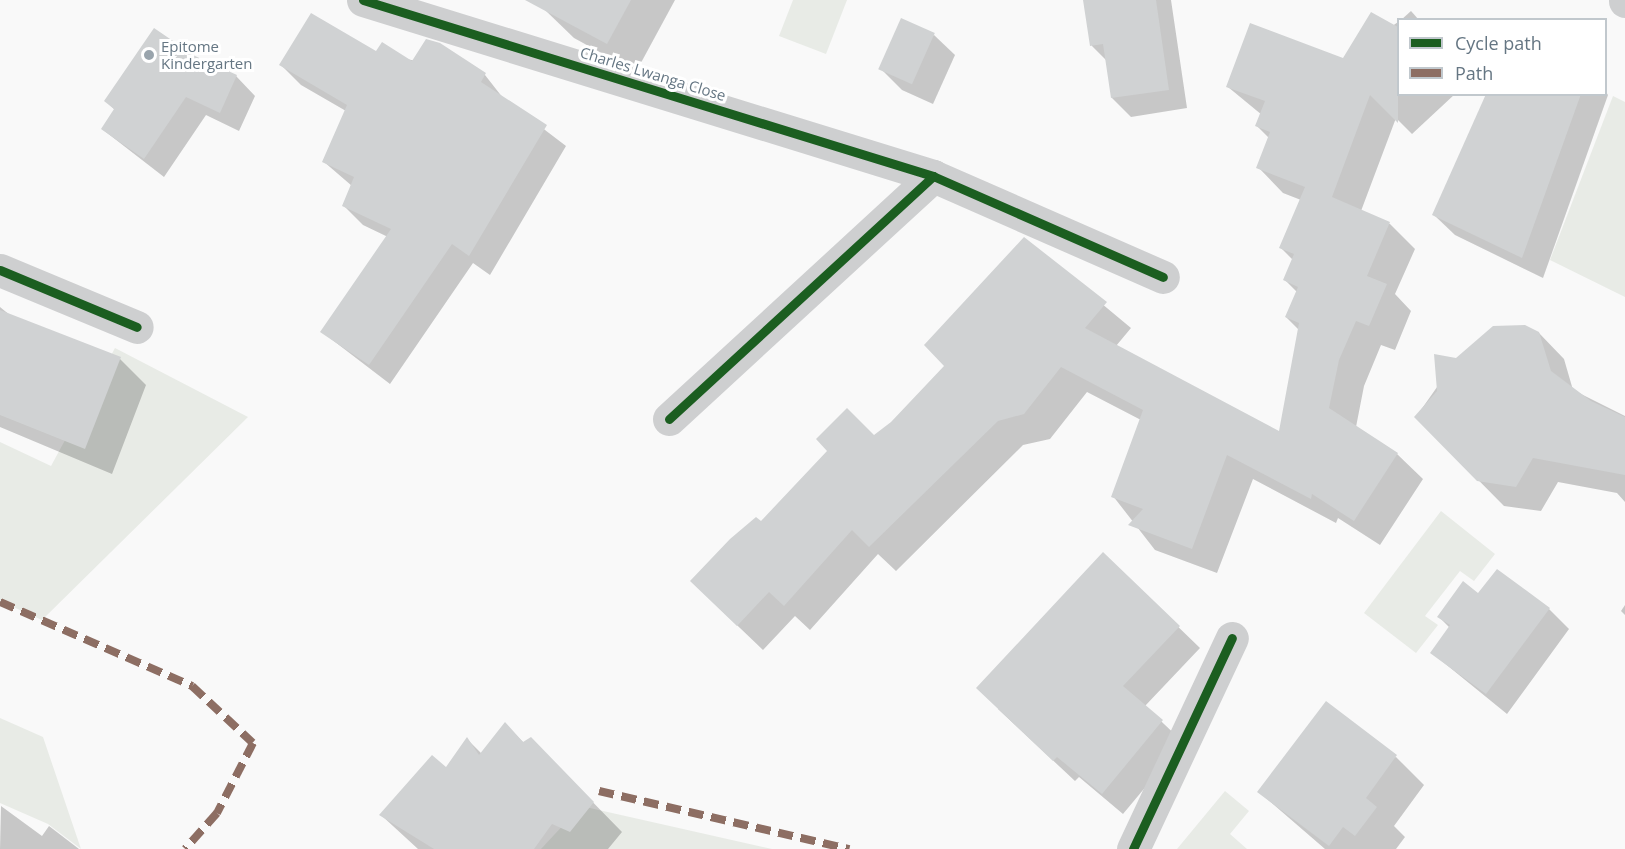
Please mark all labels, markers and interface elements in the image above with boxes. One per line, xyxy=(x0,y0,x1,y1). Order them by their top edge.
legend xyxy=(1397,18,1607,96)
text: Cycle path xyxy=(1455,31,1542,55)
place label: Epitome Kindergarten xyxy=(161,37,252,72)
street label: Charles Lwanga Close xyxy=(578,43,728,105)
marker: Epitome Kindergarten xyxy=(142,48,156,62)
text: Path xyxy=(1455,61,1493,85)

